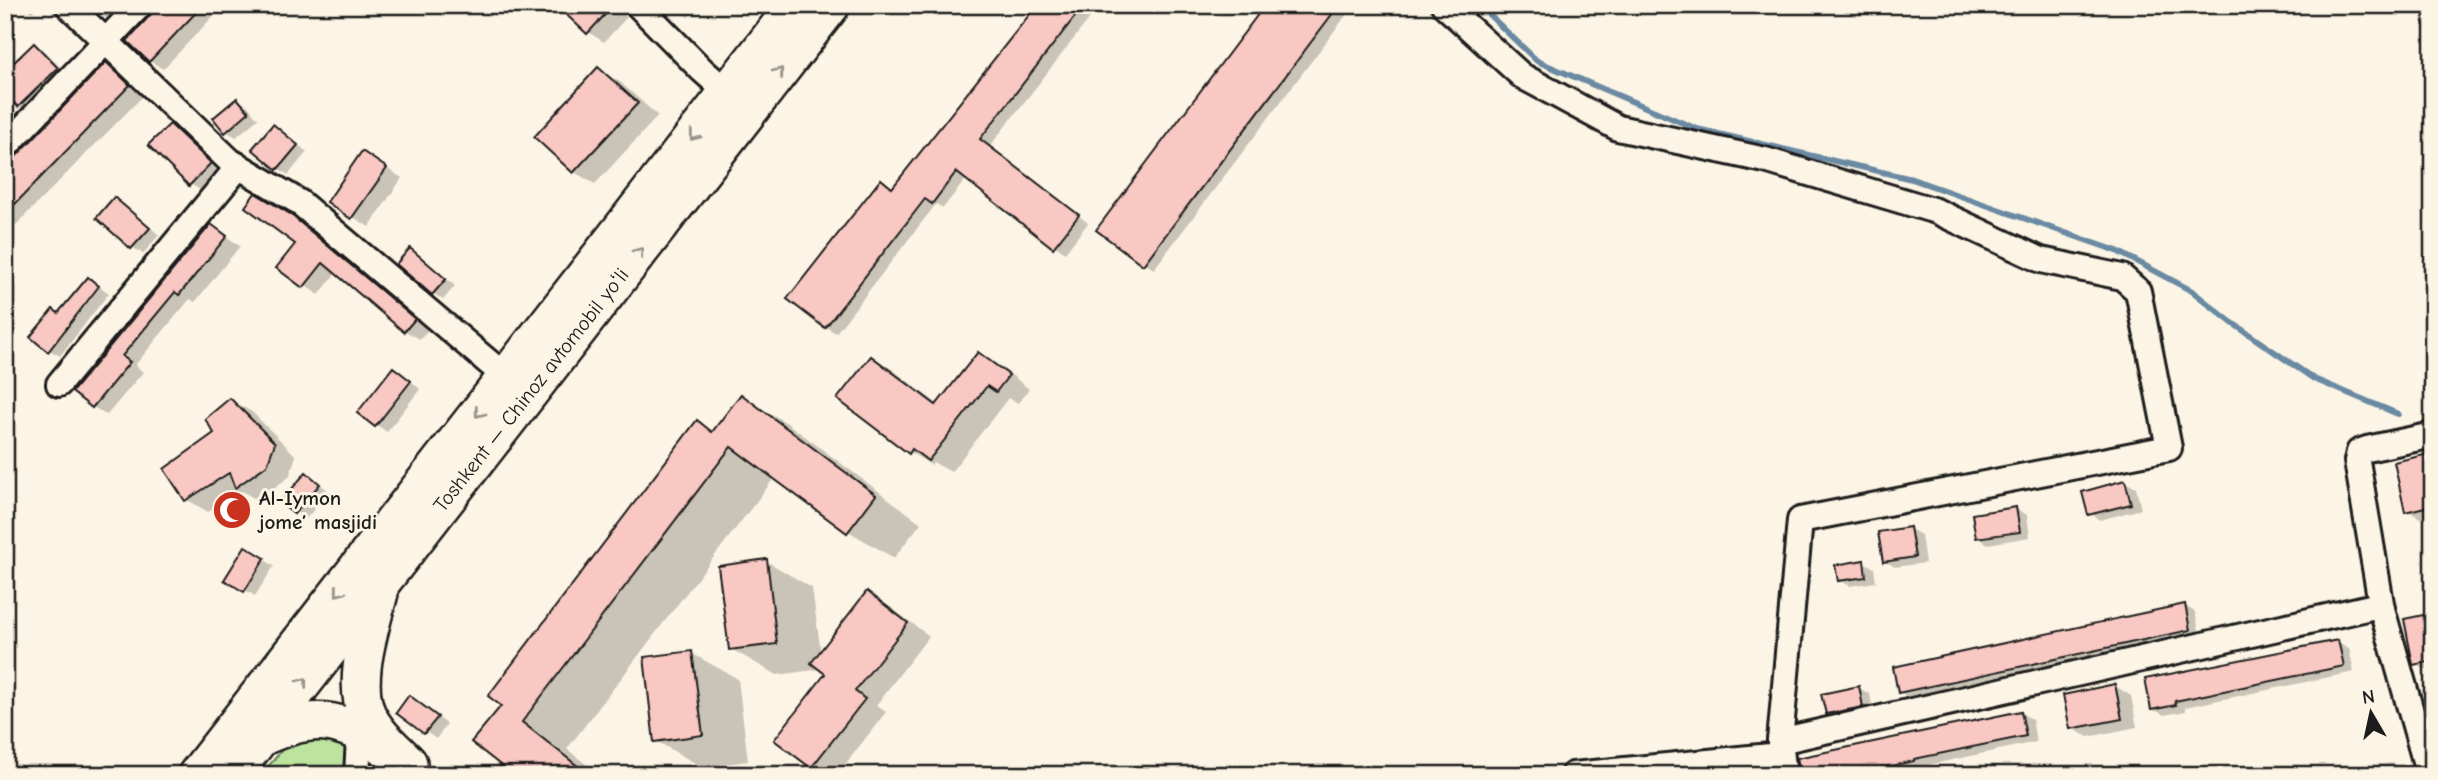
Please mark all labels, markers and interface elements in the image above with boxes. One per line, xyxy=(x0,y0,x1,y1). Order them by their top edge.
one-way arrow xyxy=(770,68,783,80)
one-way arrow xyxy=(689,129,702,141)
one-way arrow xyxy=(630,247,643,259)
street label: Toshkent — Chinoz avtomobil yoʻli xyxy=(428,263,634,517)
one-way arrow xyxy=(475,404,487,417)
place label: Al-Iymon jome’ masjidi xyxy=(257,486,377,534)
mosque icon: Al-Iymon jome’ masjidi xyxy=(211,489,253,531)
one-way arrow xyxy=(335,584,348,597)
one-way arrow xyxy=(294,677,307,690)
north arrow xyxy=(2336,678,2406,748)
text: N xyxy=(2361,685,2376,709)

